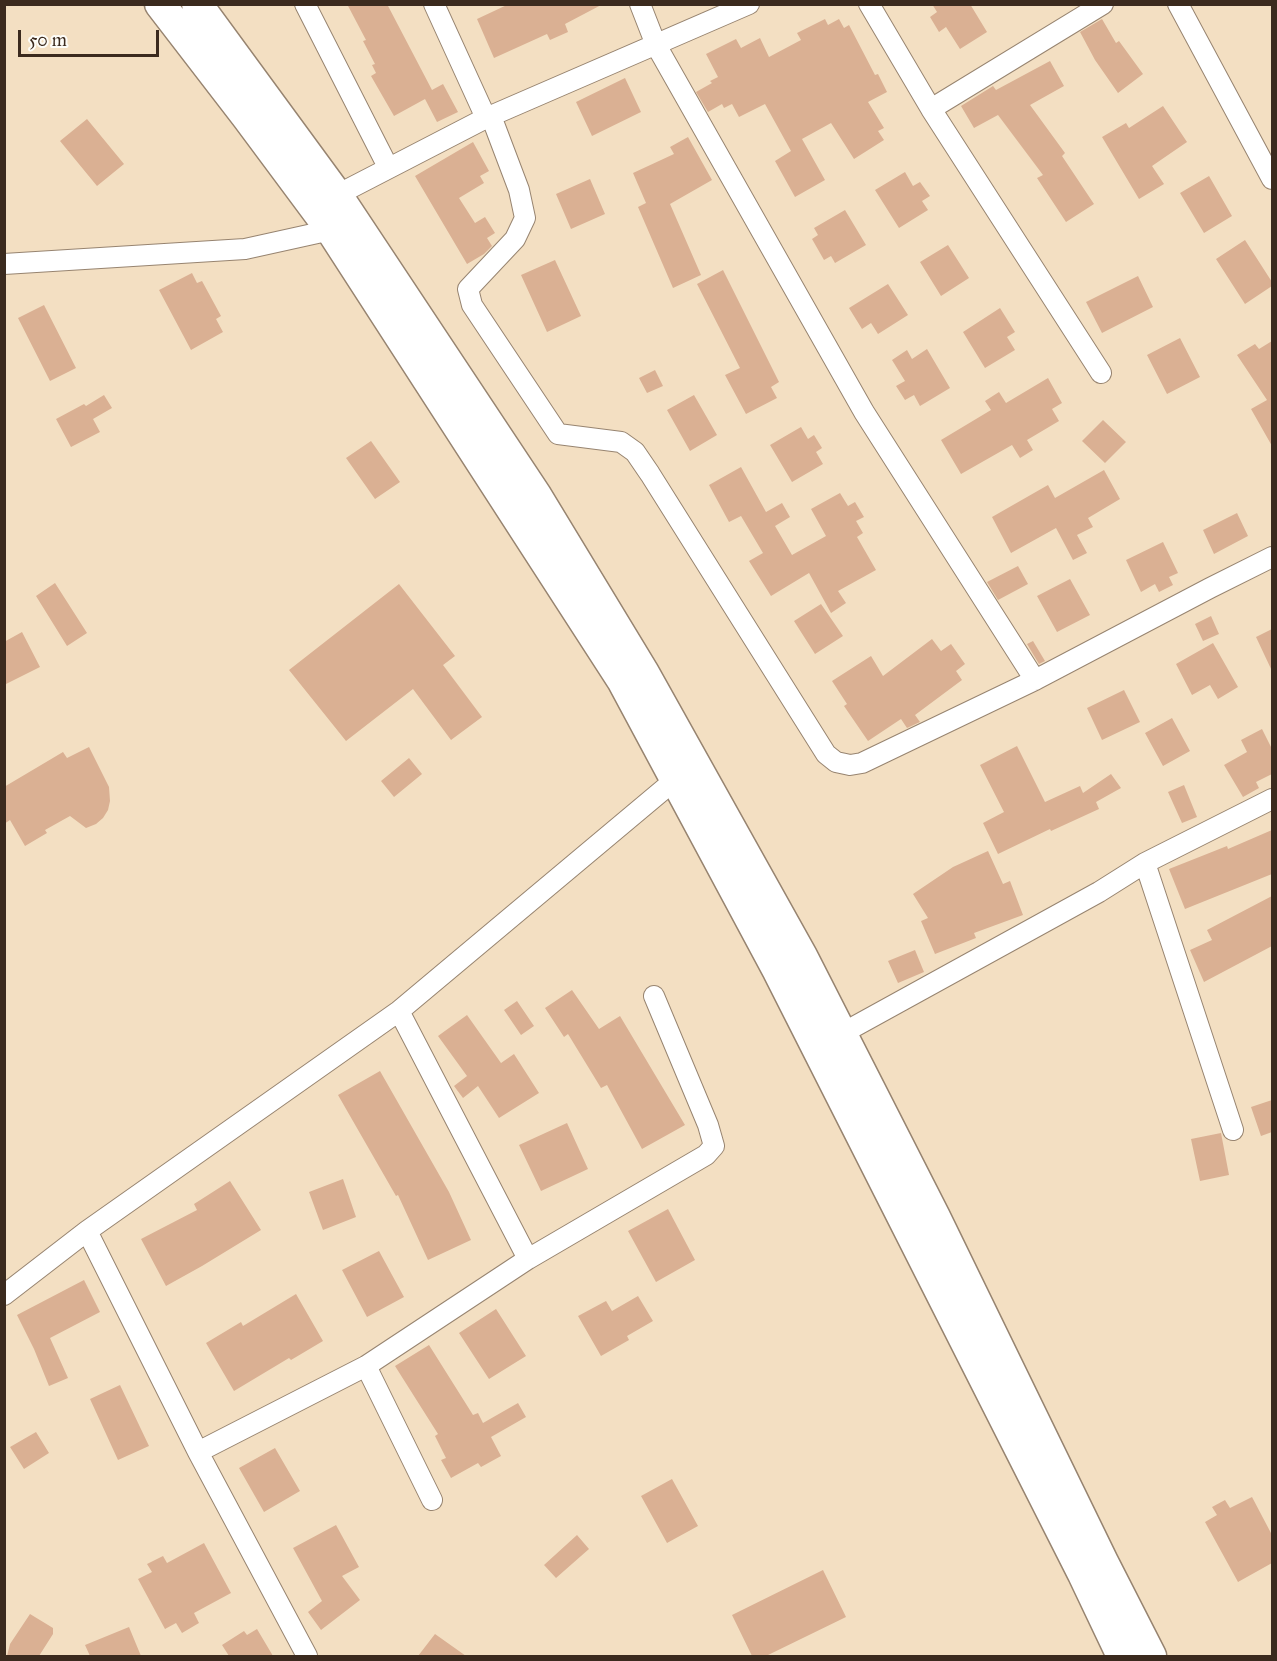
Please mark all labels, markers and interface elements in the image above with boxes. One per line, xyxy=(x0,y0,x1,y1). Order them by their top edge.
scale bar xyxy=(21,18,162,56)
text: 50 m xyxy=(29,29,67,51)

